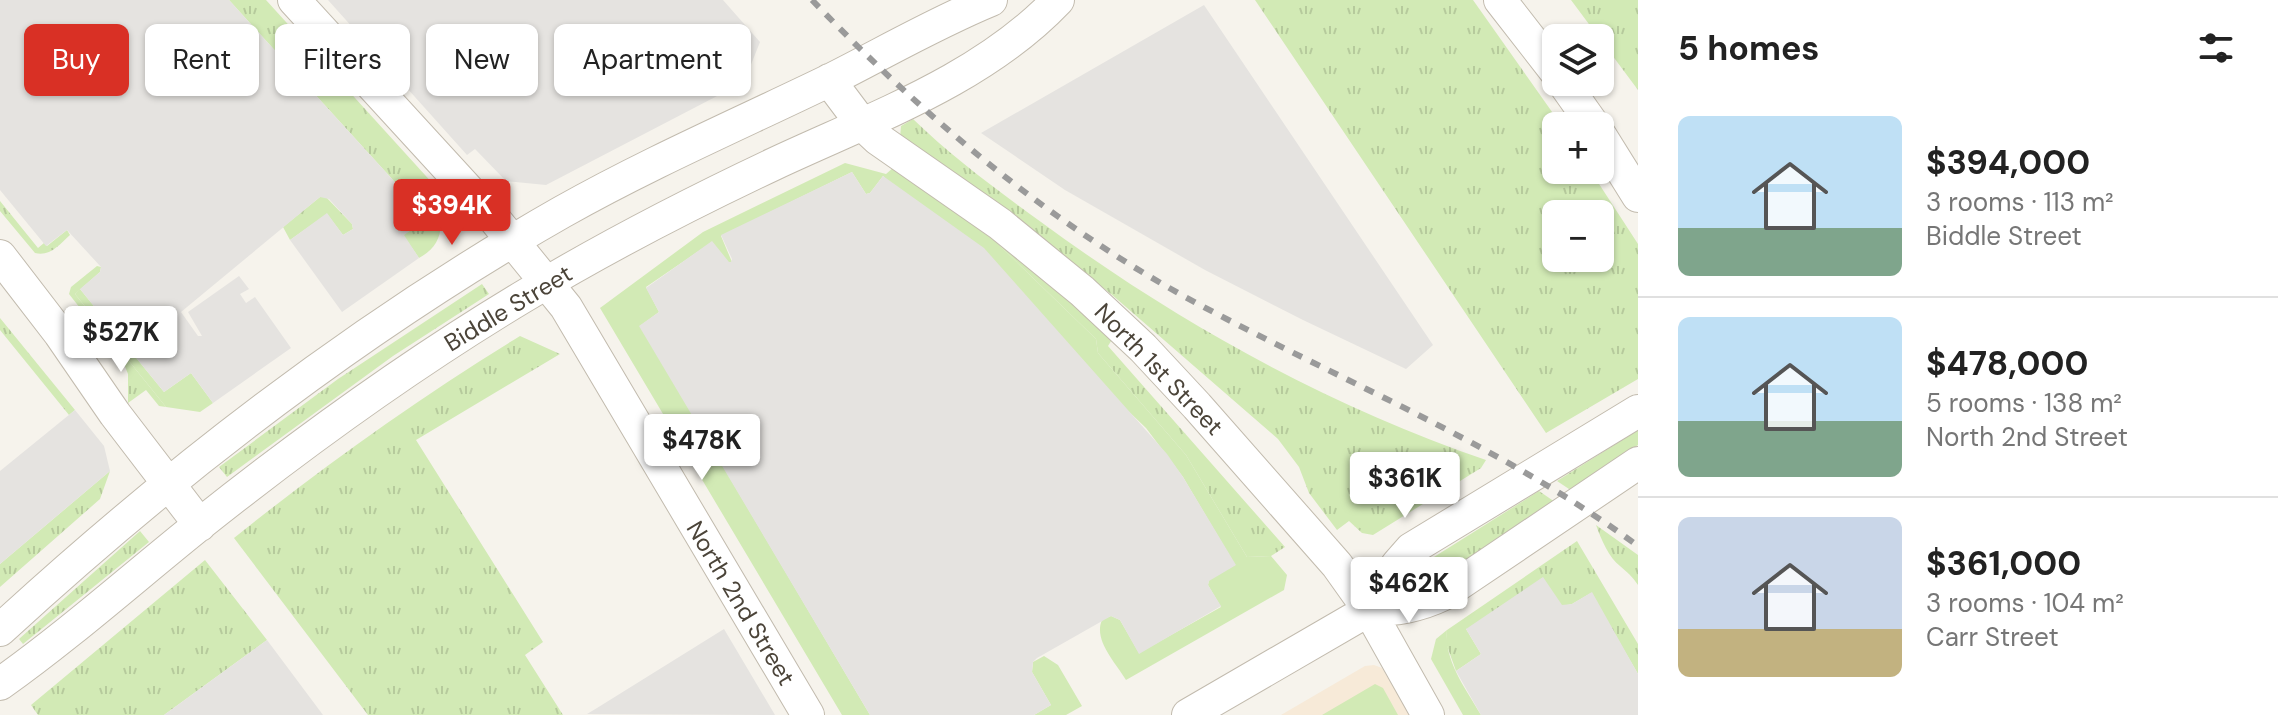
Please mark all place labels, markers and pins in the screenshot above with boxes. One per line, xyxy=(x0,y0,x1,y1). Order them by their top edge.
pin: $394K xyxy=(396,179,508,247)
pin: $527K xyxy=(65,306,177,374)
pin: $478K xyxy=(646,414,758,482)
pin: $361K xyxy=(1349,452,1461,520)
pin: $462K xyxy=(1353,557,1465,625)

